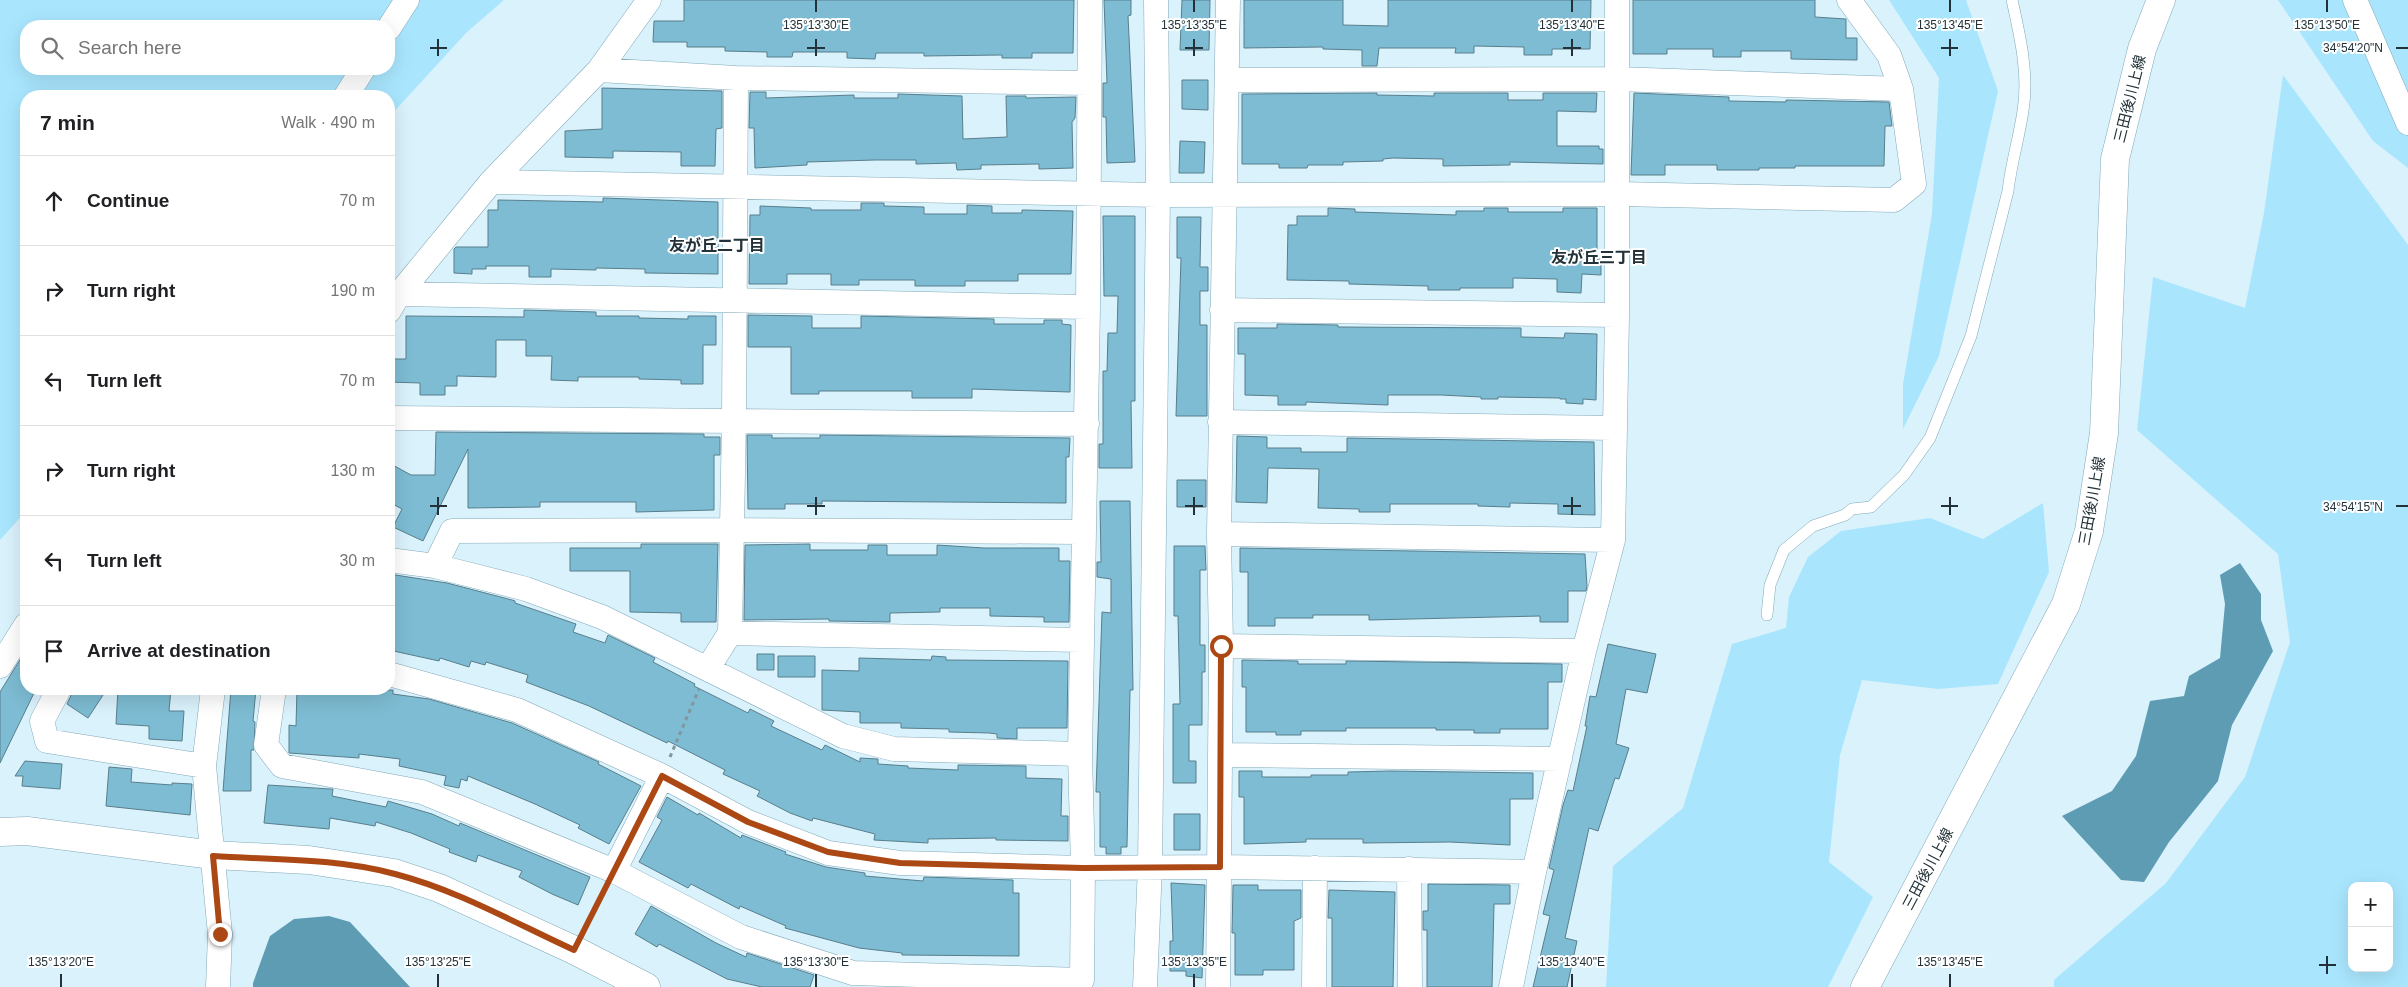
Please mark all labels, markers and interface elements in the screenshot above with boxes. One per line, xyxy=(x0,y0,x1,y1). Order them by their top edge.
text: 135°13'30"E xyxy=(783,18,849,32)
text: 135°13'35"E xyxy=(1161,18,1227,32)
text: 135°13'40"E xyxy=(1539,18,1605,32)
text: 135°13'45"E xyxy=(1917,18,1983,32)
text: 135°13'50"E xyxy=(2294,18,2360,32)
search box xyxy=(20,20,395,75)
icon: search xyxy=(38,34,66,62)
text: Search here xyxy=(78,37,182,58)
text: 34°54'20"N xyxy=(2323,41,2383,55)
street label: 三田後川上線 xyxy=(2110,53,2149,145)
text: 7 min xyxy=(40,111,95,134)
text: Walk · 490 m xyxy=(281,114,375,131)
icon: ahead xyxy=(40,187,68,215)
text: Continue xyxy=(87,190,169,211)
text: 70 m xyxy=(339,192,375,209)
district label: 友が丘二丁目 xyxy=(669,237,765,254)
district label: 友が丘三丁目 xyxy=(1551,249,1647,266)
icon: right xyxy=(40,277,68,305)
text: Turn right xyxy=(87,280,175,301)
text: 190 m xyxy=(331,282,375,299)
icon: left xyxy=(40,367,68,395)
text: Turn left xyxy=(87,370,162,391)
text: 70 m xyxy=(339,372,375,389)
street label: 三田後川上線 xyxy=(2075,455,2108,547)
icon: right xyxy=(40,457,68,485)
text: Turn right xyxy=(87,460,175,481)
text: 130 m xyxy=(331,462,375,479)
text: 34°54'15"N xyxy=(2323,500,2383,514)
icon: left xyxy=(40,547,68,575)
text: Turn left xyxy=(87,550,162,571)
text: 30 m xyxy=(339,552,375,569)
route start xyxy=(1210,635,1233,658)
icon: arrive xyxy=(40,637,68,665)
text: Arrive at destination xyxy=(87,640,271,661)
street label: 三田後川上線 xyxy=(1899,825,1956,912)
map controls xyxy=(2348,882,2393,972)
button: + xyxy=(2348,882,2393,927)
route end xyxy=(209,923,232,946)
button: − xyxy=(2348,927,2393,972)
text: 135°13'20"E xyxy=(28,955,94,969)
text: 135°13'25"E xyxy=(405,955,471,969)
text: 135°13'30"E xyxy=(783,955,849,969)
text: 135°13'35"E xyxy=(1161,955,1227,969)
text: 135°13'40"E xyxy=(1539,955,1605,969)
text: 135°13'45"E xyxy=(1917,955,1983,969)

